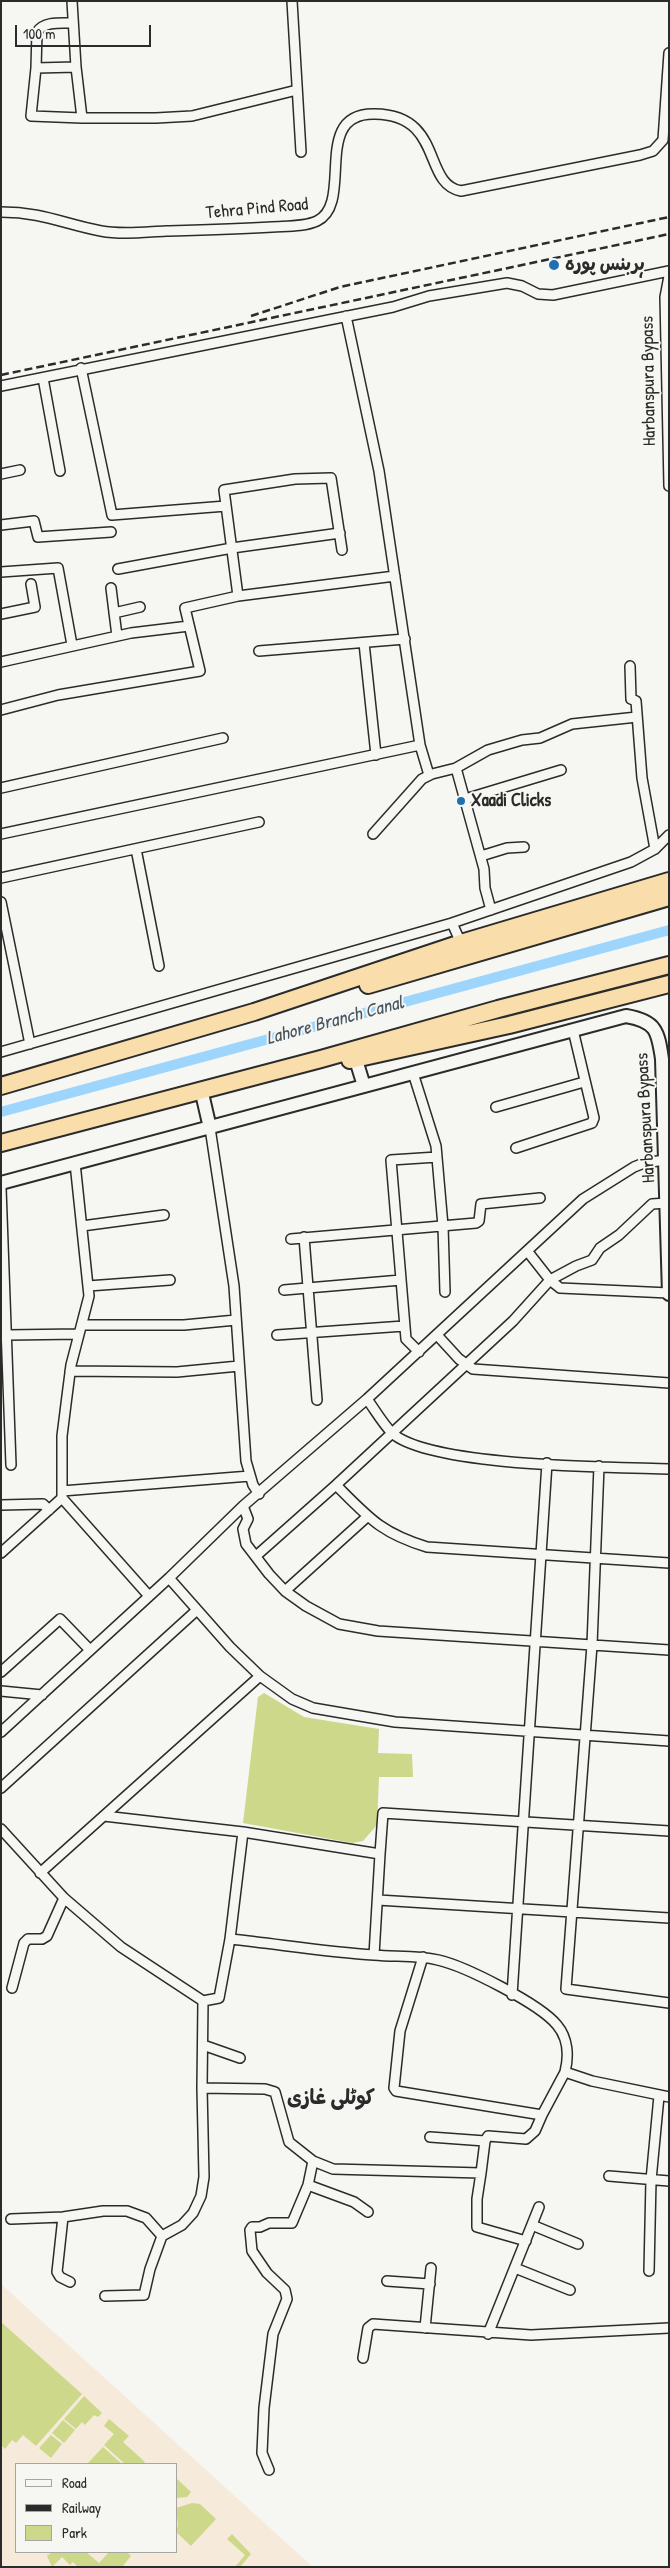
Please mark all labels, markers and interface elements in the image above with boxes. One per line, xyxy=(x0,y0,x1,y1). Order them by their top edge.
scale bar xyxy=(18,15,154,47)
text: 100 m xyxy=(23,23,56,44)
street label: Tehra Pind Road xyxy=(205,194,309,224)
place label: ہربنس پورہ xyxy=(565,254,645,276)
marker: ہربنس پورہ xyxy=(547,258,561,272)
street label: Harbanspura Bypass xyxy=(637,316,661,446)
place label: Xaadi Clicks xyxy=(471,790,551,812)
marker: Xaadi Clicks xyxy=(455,795,467,807)
water label: Lahore Branch Canal xyxy=(264,992,406,1050)
street label: Harbanspura Bypass xyxy=(632,1052,660,1184)
district label: کوٹلی غازی xyxy=(287,2087,375,2111)
legend xyxy=(15,2463,178,2553)
text: Road xyxy=(62,2472,87,2493)
text: Railway xyxy=(62,2497,101,2518)
text: Park xyxy=(62,2522,87,2543)

